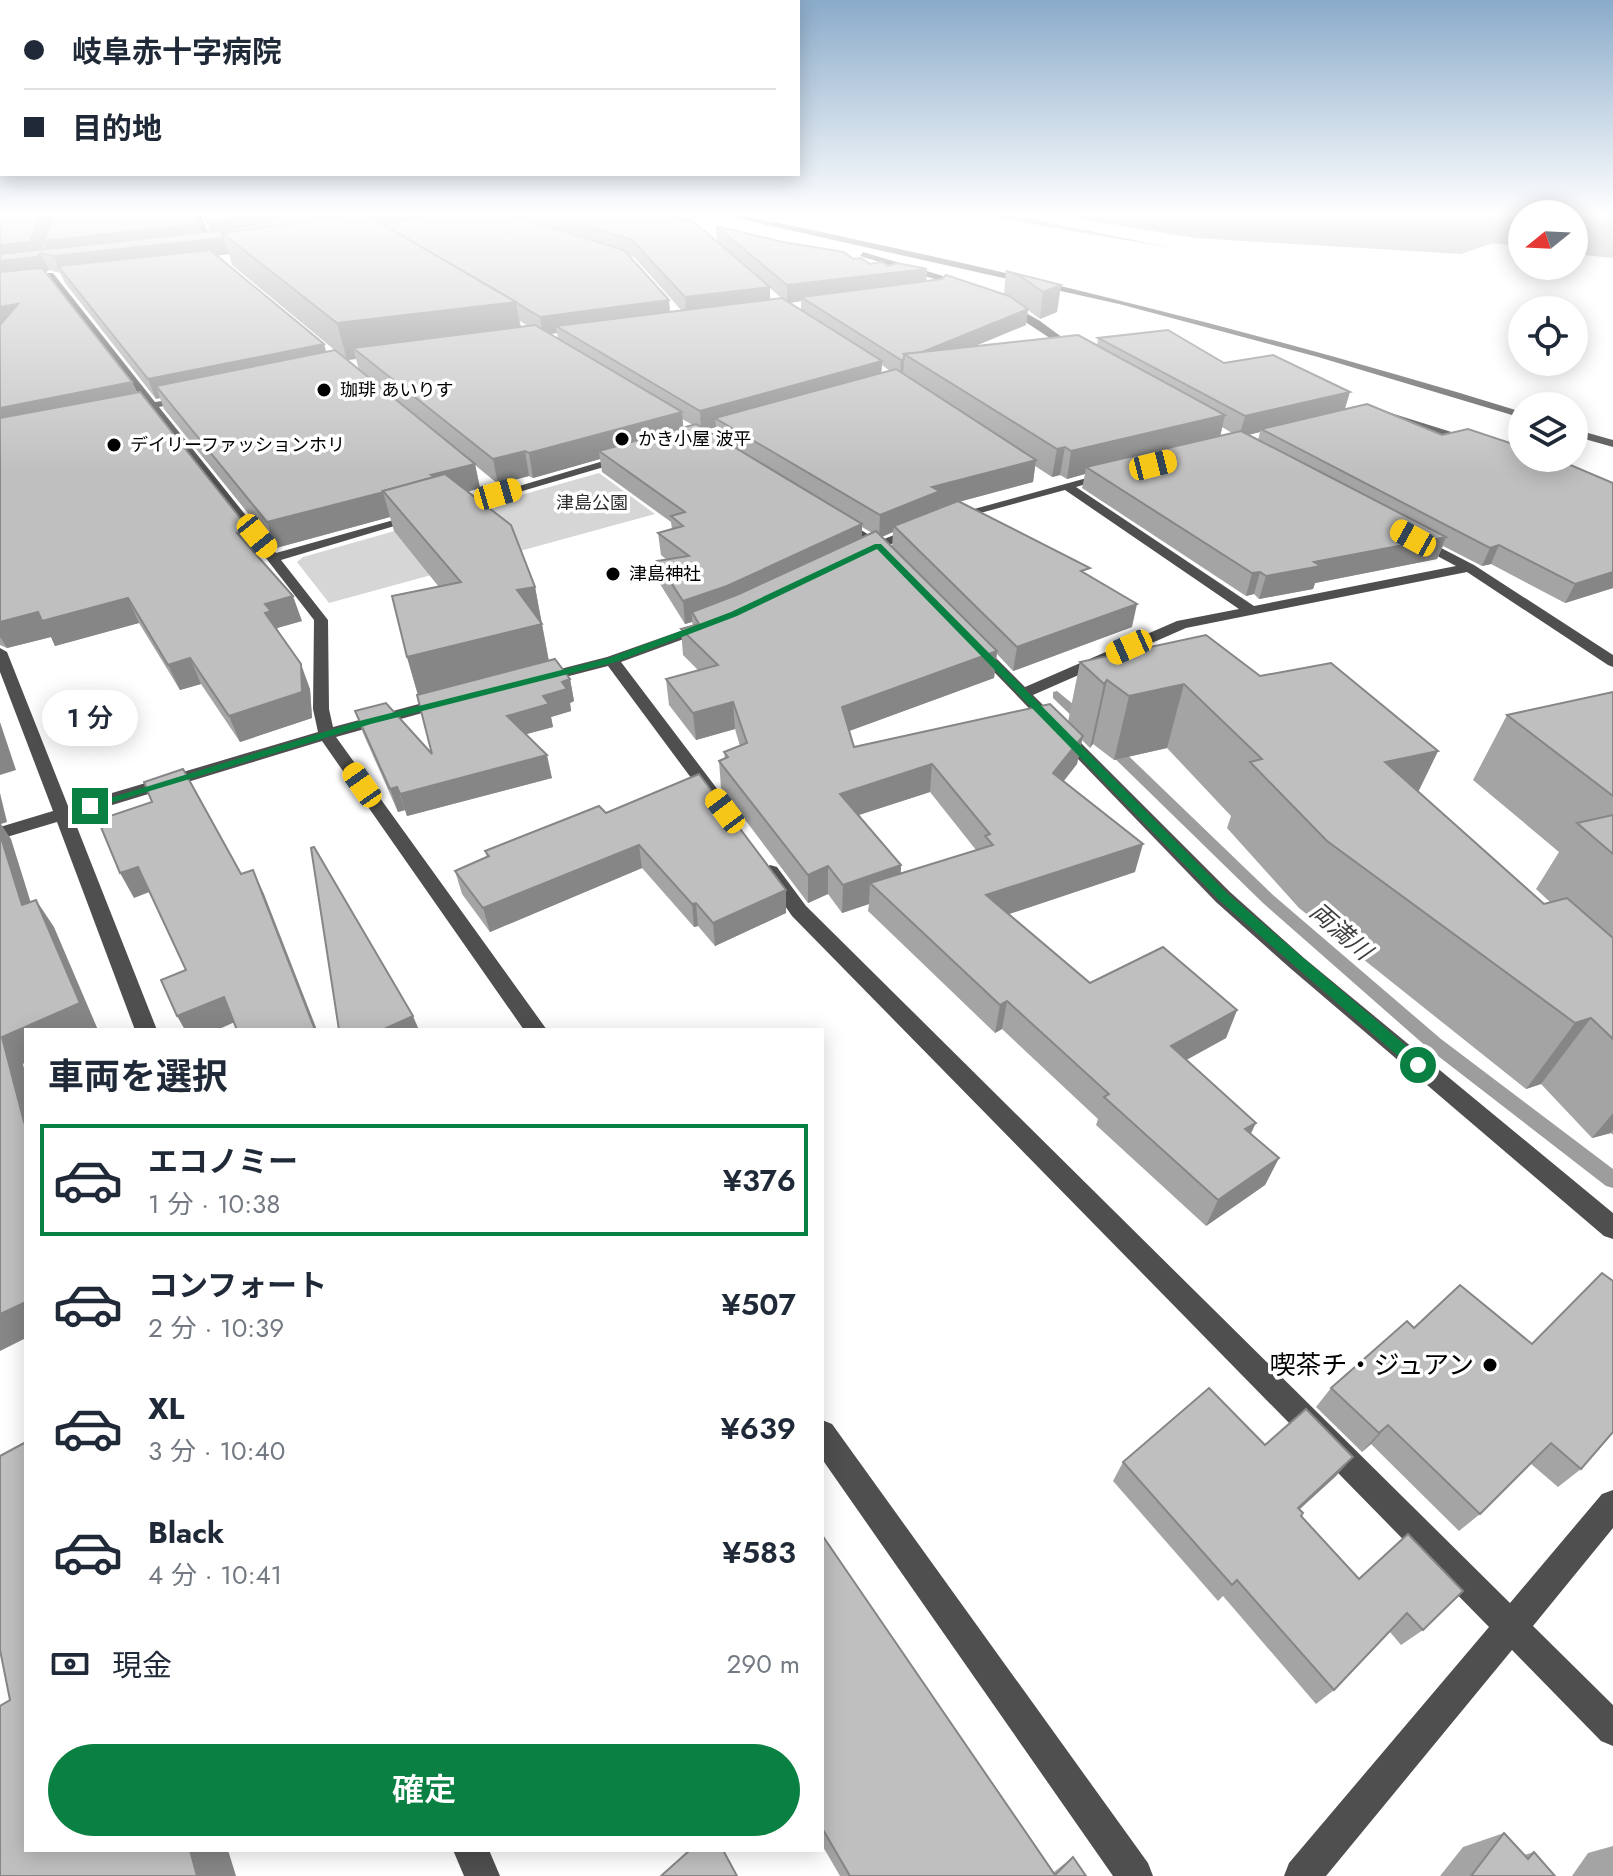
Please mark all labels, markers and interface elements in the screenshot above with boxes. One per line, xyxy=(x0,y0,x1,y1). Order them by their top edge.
text: 岐阜赤十字病院 xyxy=(72,30,282,73)
text: 目的地 xyxy=(72,107,162,150)
north arrow xyxy=(1508,200,1588,280)
map controls xyxy=(1508,200,1588,472)
button: locate xyxy=(1508,296,1588,376)
place label: 珈琲 あいりす xyxy=(340,377,453,403)
marker: 珈琲 あいりす xyxy=(315,381,333,399)
button: layers xyxy=(1508,392,1588,472)
place label: かき小屋 波平 xyxy=(638,426,751,452)
marker: かき小屋 波平 xyxy=(613,430,631,448)
place label: デイリーファッションホリ xyxy=(130,432,345,458)
marker: デイリーファッションホリ xyxy=(105,436,123,454)
car xyxy=(1127,448,1179,482)
car xyxy=(472,476,524,512)
park label: 津島公園 xyxy=(556,490,628,516)
car xyxy=(233,510,281,562)
car xyxy=(1386,516,1440,560)
place label: 津島神社 xyxy=(629,561,701,587)
marker: 津島神社 xyxy=(604,565,622,583)
car xyxy=(1102,626,1156,668)
callout: 1 分 xyxy=(42,690,138,746)
text: 1 分 xyxy=(67,699,113,737)
car xyxy=(338,758,386,812)
car xyxy=(701,785,749,837)
route end xyxy=(72,788,108,824)
water label: 両満川 xyxy=(1302,894,1382,970)
route start xyxy=(1400,1047,1436,1083)
text: 車両を選択 xyxy=(48,1050,228,1102)
text: エコノミー xyxy=(148,1140,298,1183)
icon: car xyxy=(52,1144,124,1216)
text: ¥376 xyxy=(723,1159,796,1202)
text: 1 分 · 10:38 xyxy=(148,1185,280,1223)
text: コンフォート xyxy=(148,1264,327,1307)
icon: car xyxy=(52,1268,124,1340)
text: ¥507 xyxy=(722,1283,796,1326)
text: 2 分 · 10:39 xyxy=(148,1309,284,1347)
place label: 喫茶チ・ジュアン xyxy=(1269,1346,1474,1384)
marker: 喫茶チ・ジュアン xyxy=(1481,1356,1499,1374)
text: XL xyxy=(148,1387,184,1430)
icon: car xyxy=(52,1392,124,1464)
text: ¥639 xyxy=(720,1407,796,1450)
text: 3 分 · 10:40 xyxy=(148,1432,285,1470)
text: Black xyxy=(148,1511,224,1554)
icon: car xyxy=(52,1516,124,1588)
text: ¥583 xyxy=(722,1531,796,1574)
text: 4 分 · 10:41 xyxy=(148,1556,282,1594)
icon: cash xyxy=(48,1642,92,1686)
text: 現金 xyxy=(112,1644,172,1687)
text: 290 m xyxy=(727,1645,800,1683)
button: 確定 xyxy=(48,1744,800,1836)

